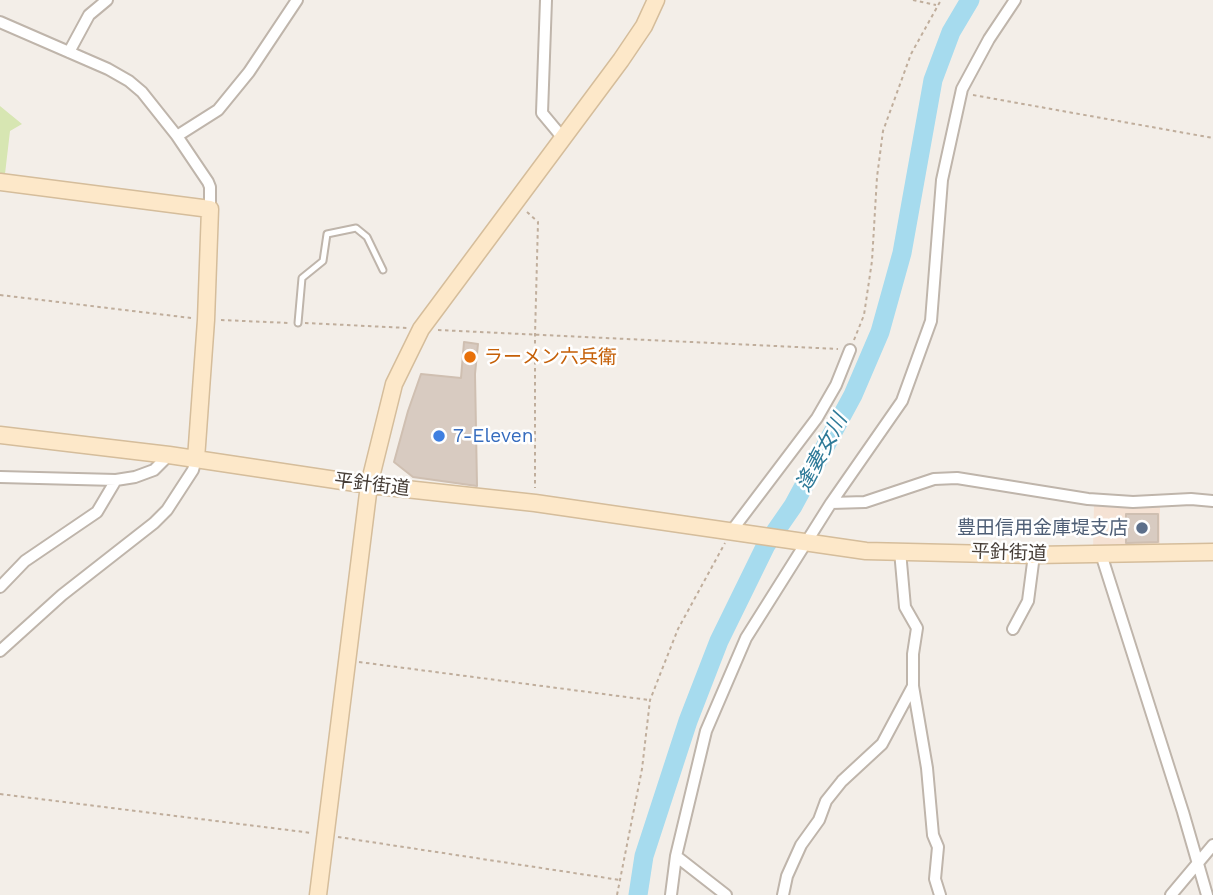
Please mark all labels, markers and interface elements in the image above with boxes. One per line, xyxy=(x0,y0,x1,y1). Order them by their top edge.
place label: ラーメン六兵衛 xyxy=(484,346,617,368)
marker: ラーメン六兵衛 xyxy=(462,349,478,365)
water label: 逢妻女川 xyxy=(791,410,853,496)
place label: 7-Eleven xyxy=(453,425,534,447)
marker: 7-Eleven xyxy=(431,428,447,444)
street label: 平針街道 xyxy=(333,469,411,501)
place label: 豊田信用金庫堤支店 xyxy=(957,517,1128,539)
marker: 豊田信用金庫堤支店 xyxy=(1134,520,1150,536)
street label: 平針街道 xyxy=(971,540,1047,566)

